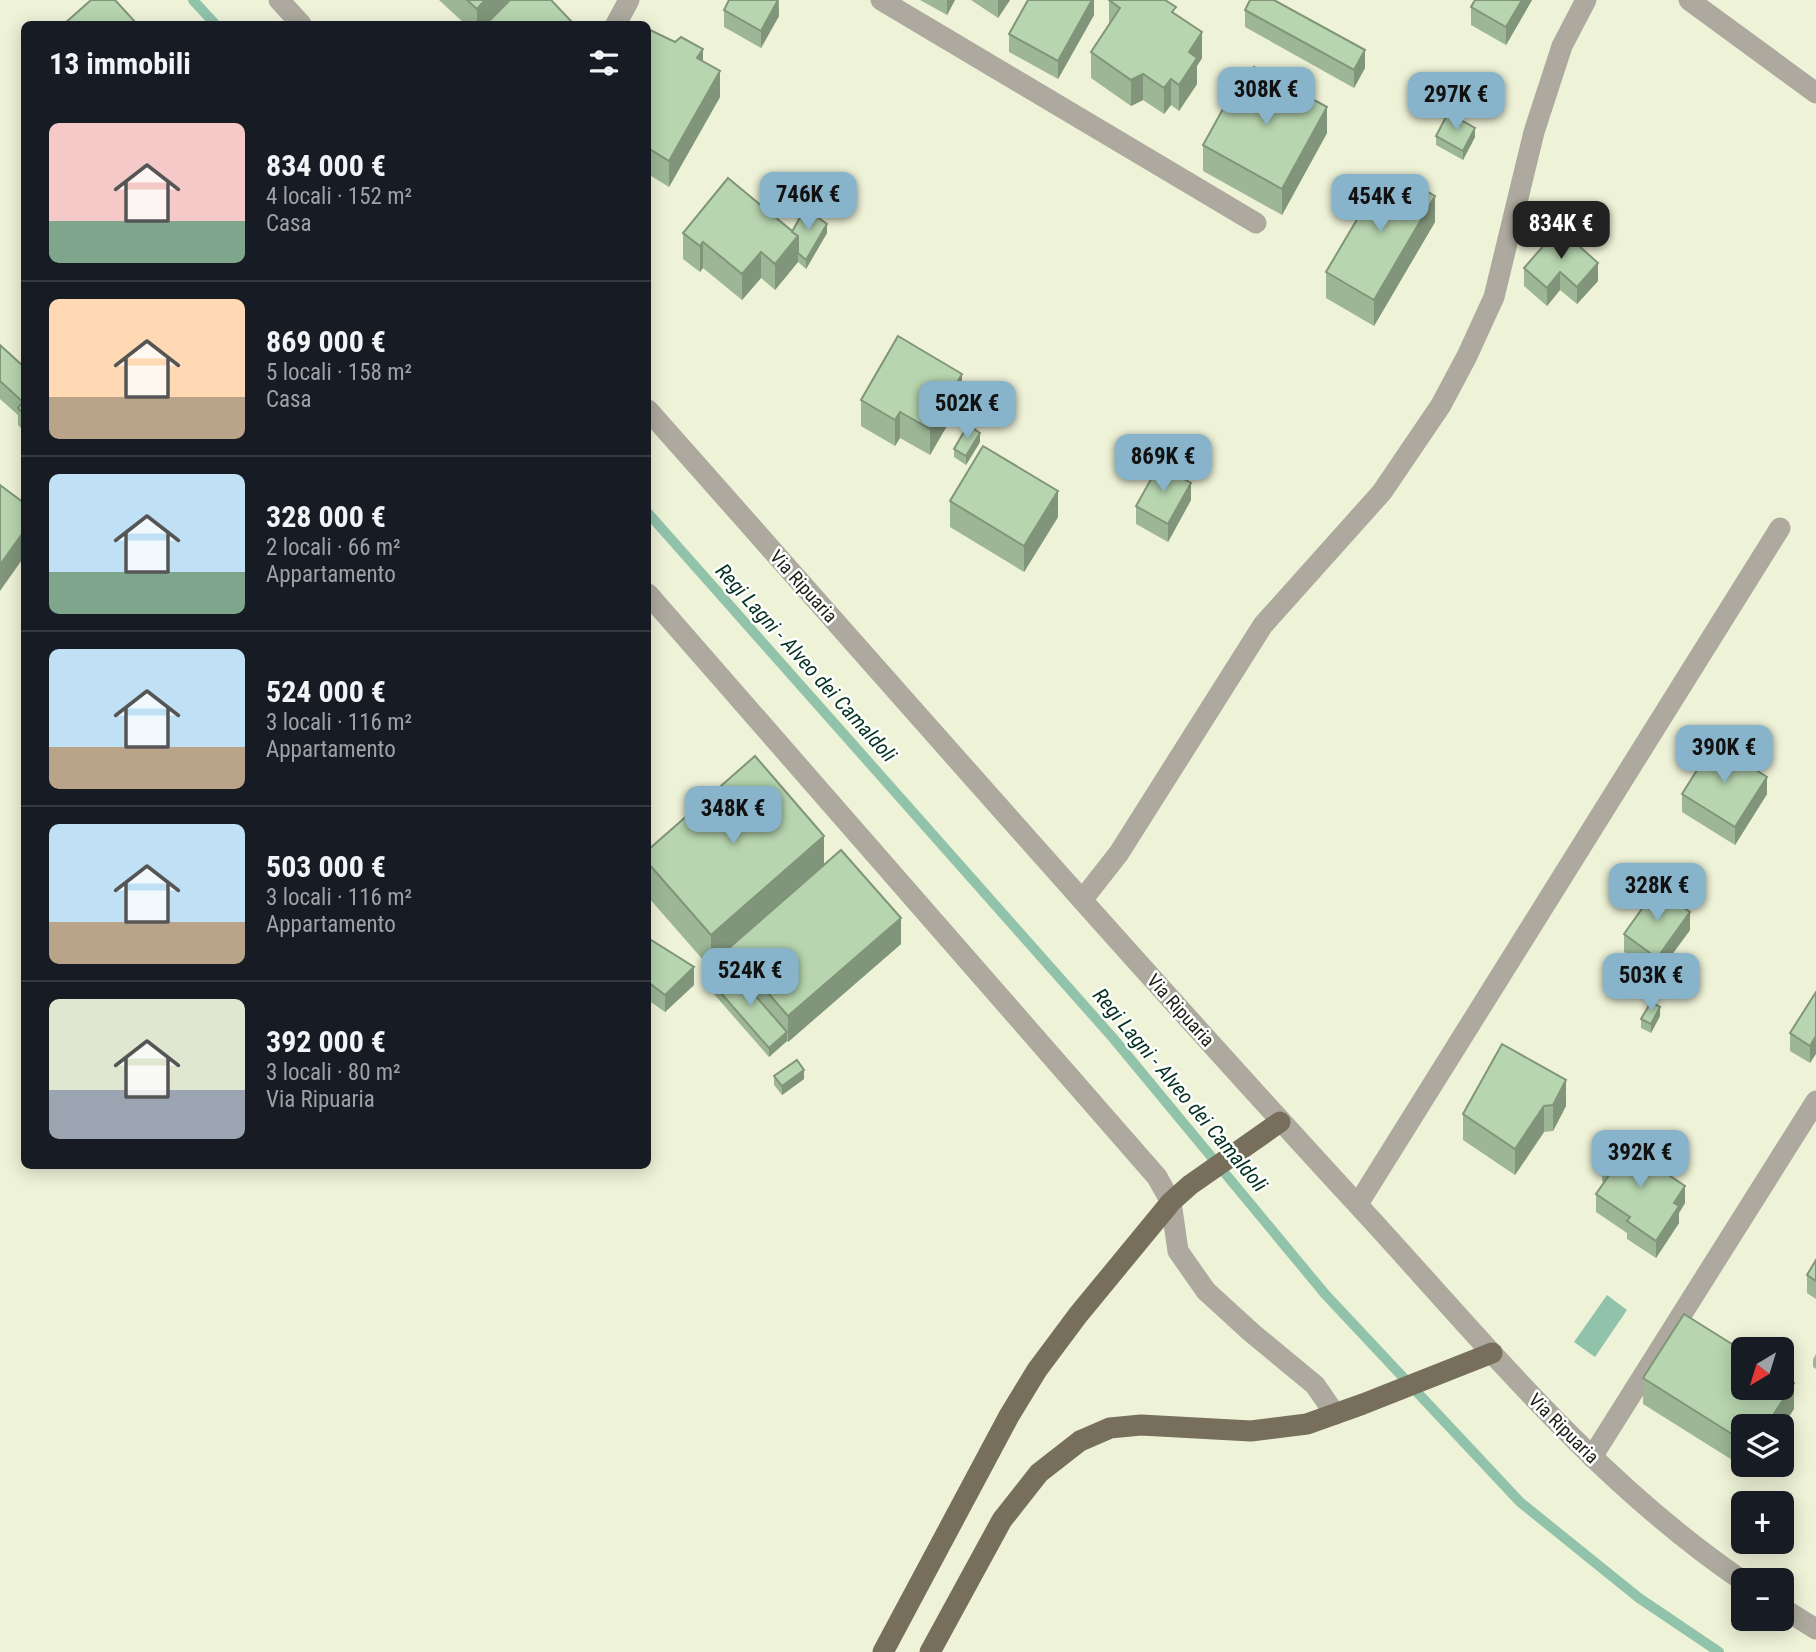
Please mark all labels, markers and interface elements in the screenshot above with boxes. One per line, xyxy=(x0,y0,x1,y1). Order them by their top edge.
icon: filters xyxy=(585,44,623,82)
text: 13 immobili xyxy=(49,46,191,81)
pin: 308K € xyxy=(1209,68,1323,127)
pin: 297K € xyxy=(1399,72,1513,132)
text: 308K € xyxy=(1234,76,1298,103)
text: 297K € xyxy=(1424,81,1488,108)
text: 834 000 € xyxy=(266,148,386,183)
icon: home xyxy=(105,151,189,235)
pin: 746K € xyxy=(751,173,865,232)
pin: 454K € xyxy=(1323,174,1437,234)
text: 746K € xyxy=(776,181,840,208)
text: 4 locali · 152 m² xyxy=(266,183,412,210)
text: 454K € xyxy=(1348,183,1412,210)
pin: 834K € xyxy=(1504,202,1618,261)
text: Casa xyxy=(266,210,312,237)
text: 834K € xyxy=(1529,210,1593,237)
text: 869 000 € xyxy=(266,324,386,359)
icon: home xyxy=(105,327,189,411)
text: 5 locali · 158 m² xyxy=(266,359,412,386)
pin: 502K € xyxy=(910,382,1024,441)
text: Casa xyxy=(266,386,312,413)
text: 502K € xyxy=(935,390,999,417)
pin: 869K € xyxy=(1106,434,1220,494)
text: 869K € xyxy=(1131,443,1195,470)
text: 328 000 € xyxy=(266,499,386,534)
icon: home xyxy=(105,502,189,586)
text: 2 locali · 66 m² xyxy=(266,534,401,561)
street label: Via Ripuaria xyxy=(765,545,842,627)
water label: Regi Lagni - Alveo dei Camaldoli xyxy=(711,559,901,767)
text: Appartamento xyxy=(266,561,396,588)
text: 524 000 € xyxy=(266,674,386,709)
icon: home xyxy=(105,677,189,761)
text: 3 locali · 116 m² xyxy=(266,709,412,736)
pin: 390K € xyxy=(1667,726,1781,785)
text: 390K € xyxy=(1692,734,1756,761)
text: Appartamento xyxy=(266,736,396,763)
pin: 348K € xyxy=(676,786,790,846)
text: 348K € xyxy=(701,795,765,822)
text: 503 000 € xyxy=(266,849,386,884)
icon: home xyxy=(105,852,189,936)
pin: 328K € xyxy=(1600,864,1714,923)
text: 328K € xyxy=(1625,872,1689,899)
text: 3 locali · 116 m² xyxy=(266,884,412,911)
text: Appartamento xyxy=(266,911,396,938)
pin: 524K € xyxy=(693,948,807,1008)
pin: 503K € xyxy=(1594,954,1708,1013)
text: 524K € xyxy=(718,957,782,984)
text: 503K € xyxy=(1619,962,1683,989)
street label: Via Ripuaria xyxy=(1142,969,1219,1051)
water label: Regi Lagni - Alveo dei Camaldoli xyxy=(1088,983,1272,1197)
text: 392 000 € xyxy=(266,1024,386,1059)
icon: home xyxy=(105,1027,189,1111)
text: 3 locali · 80 m² xyxy=(266,1059,401,1086)
text: Via Ripuaria xyxy=(266,1086,375,1113)
pin: 392K € xyxy=(1583,1130,1697,1190)
text: 392K € xyxy=(1608,1139,1672,1166)
north arrow xyxy=(1731,1337,1794,1400)
map controls xyxy=(1731,1337,1794,1631)
street label: Via Ripuaria xyxy=(1524,1388,1604,1468)
button: layers xyxy=(1731,1414,1794,1477)
button: + xyxy=(1731,1491,1794,1554)
button: − xyxy=(1731,1568,1794,1631)

